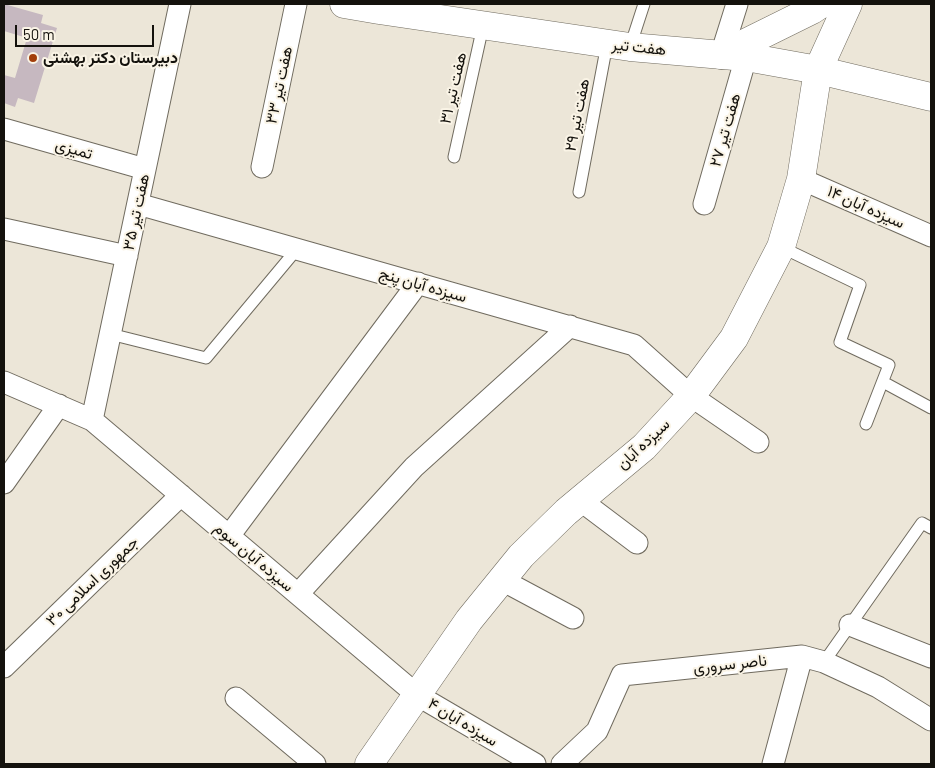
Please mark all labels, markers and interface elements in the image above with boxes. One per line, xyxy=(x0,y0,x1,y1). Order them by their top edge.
scale bar xyxy=(18,15,156,47)
text: 50 m xyxy=(23,25,55,43)
street label: هفت تیر xyxy=(611,35,667,59)
street label: هفت تیر ۳۳ xyxy=(261,44,297,126)
place label: دبیرستان دکتر بهشتی xyxy=(43,48,178,68)
street label: هفت تیر ۳۱ xyxy=(435,50,471,126)
marker: دبیرستان دکتر بهشتی xyxy=(27,52,39,64)
street label: هفت تیر ۲۹ xyxy=(561,77,593,153)
street label: هفت تیر ۲۷ xyxy=(705,91,745,169)
street label: تمیزی xyxy=(53,135,95,163)
street label: هفت تیر ۳۵ xyxy=(119,172,153,252)
street label: سیزده آبان ۱۴ xyxy=(824,181,908,233)
street label: سیزده آبان پنج xyxy=(377,263,469,307)
street label: سیزده آبان xyxy=(612,415,674,473)
street label: سیزده آبان سوم xyxy=(210,518,298,596)
street label: جمهوری اسلامی ۳۰ xyxy=(42,532,142,630)
street label: ناصر سروری xyxy=(692,651,768,677)
street label: سیزده آبان ۴ xyxy=(425,694,501,750)

